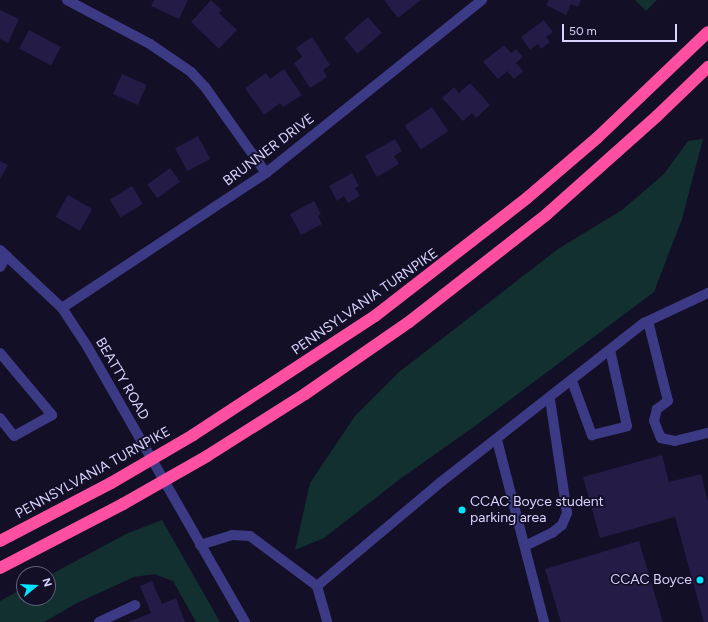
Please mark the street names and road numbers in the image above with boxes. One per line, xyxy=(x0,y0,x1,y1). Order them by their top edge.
street label: BRUNNER DRIVE xyxy=(220,110,318,190)
street label: PENNSYLVANIA TURNPIKE xyxy=(289,245,441,359)
street label: BEATTY ROAD xyxy=(92,335,152,423)
street label: PENNSYLVANIA TURNPIKE xyxy=(13,423,173,523)

